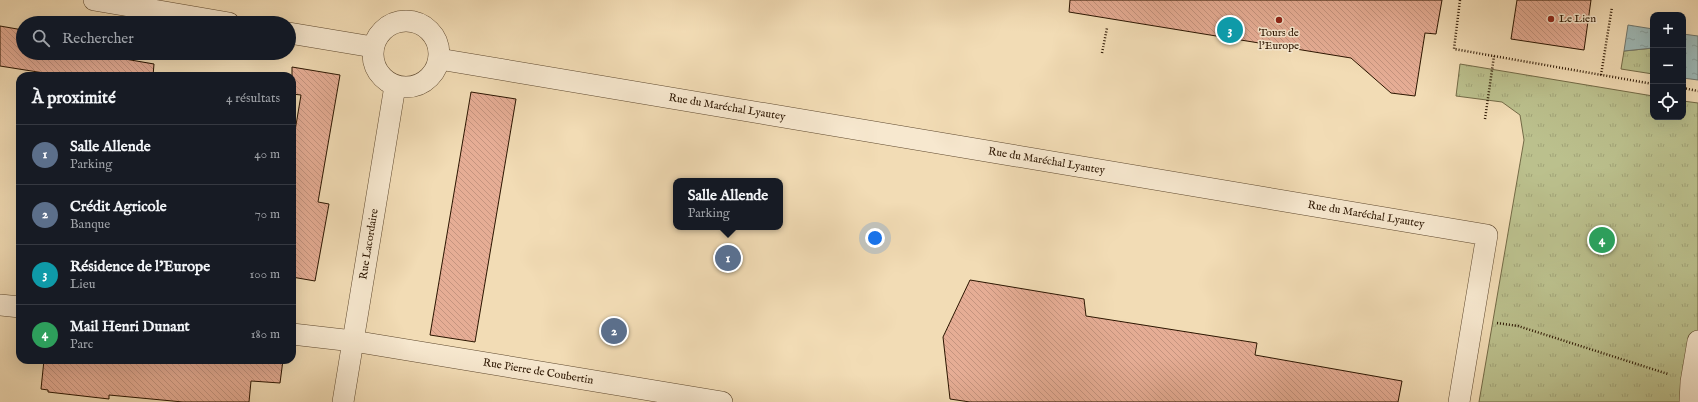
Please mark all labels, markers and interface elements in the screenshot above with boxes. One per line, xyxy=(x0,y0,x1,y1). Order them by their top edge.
place label: Le Lien xyxy=(1559,12,1596,26)
map controls xyxy=(1650,12,1686,120)
button: + xyxy=(1650,12,1686,48)
marker: Le Lien xyxy=(1546,14,1556,24)
pin: 3 xyxy=(1217,15,1243,45)
marker: Tours de l'Europe xyxy=(1274,15,1284,25)
search box xyxy=(16,16,296,60)
place label: Tours de l'Europe xyxy=(1259,26,1299,53)
icon: search xyxy=(30,27,52,49)
text: Rechercher xyxy=(62,29,134,48)
button: − xyxy=(1650,48,1686,84)
button: locate xyxy=(1650,84,1686,120)
text: À proximité xyxy=(32,88,116,109)
text: 4 résultats xyxy=(226,90,280,107)
street label: Rue du Maréchal Lyautey xyxy=(668,91,787,124)
text: Salle Allende xyxy=(70,137,151,156)
street label: Rue du Maréchal Lyautey xyxy=(987,144,1107,178)
text: 1 xyxy=(43,146,47,163)
text: 40 m xyxy=(254,146,280,163)
text: Parking xyxy=(70,156,112,173)
popup xyxy=(673,178,783,230)
text: Salle Allende xyxy=(688,186,768,205)
text: Crédit Agricole xyxy=(70,197,167,216)
street label: Rue du Maréchal Lyautey xyxy=(1307,198,1426,231)
text: Parking xyxy=(688,205,730,222)
text: 2 xyxy=(42,206,48,223)
text: 70 m xyxy=(255,206,280,223)
street label: Rue Lacordaire xyxy=(356,208,382,281)
text: Banque xyxy=(70,216,110,233)
pin: 4 xyxy=(1589,225,1615,255)
your location xyxy=(865,228,885,248)
pin: 1 xyxy=(715,243,741,273)
text: Résidence de l'Europe xyxy=(70,257,210,276)
text: 3 xyxy=(43,266,47,283)
text: 100 m xyxy=(250,266,280,283)
text: Lieu xyxy=(70,276,95,293)
pin: 2 xyxy=(601,316,627,346)
text: Mail Henri Dunant xyxy=(70,317,190,336)
text: 4 xyxy=(42,326,48,343)
text: 180 m xyxy=(251,326,280,343)
text: Parc xyxy=(70,336,93,353)
street label: Rue Pierre de Coubertin xyxy=(482,356,595,388)

